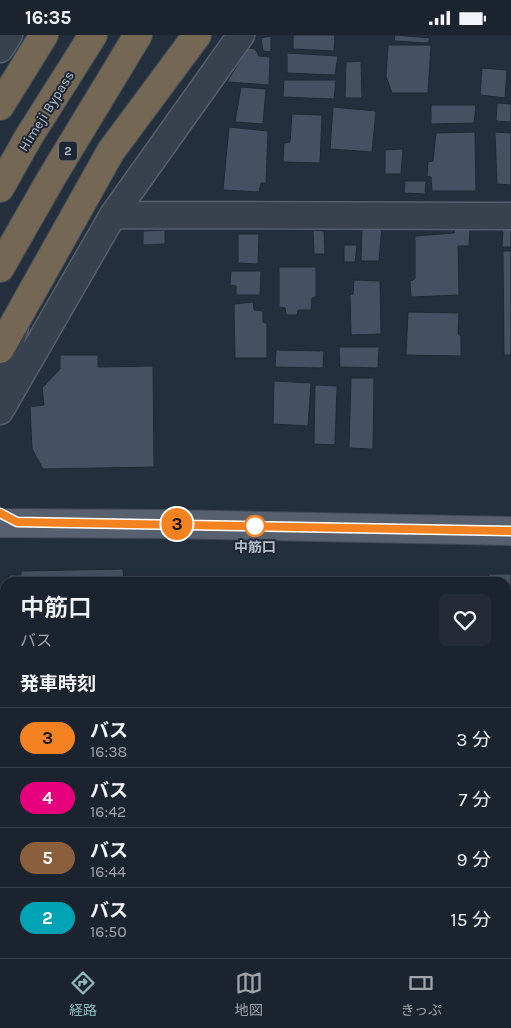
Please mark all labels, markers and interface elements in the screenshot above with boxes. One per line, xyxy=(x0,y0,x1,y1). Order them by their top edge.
text: 16:35 xyxy=(25,7,71,29)
street label: Himeji Bypass xyxy=(15,68,78,155)
road number: 2 xyxy=(59,141,77,160)
line badge: 3 xyxy=(161,508,193,540)
text: 3 xyxy=(171,513,183,535)
marker: 中筋口 xyxy=(244,515,266,537)
place label: 中筋口 xyxy=(234,539,276,556)
text: 中筋口 xyxy=(20,594,92,622)
button: heart xyxy=(439,594,491,646)
text: バス xyxy=(20,631,52,650)
text: 発車時刻 xyxy=(20,673,96,695)
text: バス xyxy=(90,720,128,742)
text: 3 xyxy=(42,727,53,749)
text: 3 分 xyxy=(456,729,491,751)
text: 16:38 xyxy=(90,742,127,761)
text: バス xyxy=(90,780,128,802)
text: 4 xyxy=(42,787,53,809)
text: 7 分 xyxy=(459,789,491,811)
text: 16:42 xyxy=(90,802,126,821)
text: バス xyxy=(90,840,128,862)
text: 5 xyxy=(42,847,53,869)
text: 9 分 xyxy=(456,849,491,871)
text: 16:44 xyxy=(90,862,126,881)
text: バス xyxy=(90,900,128,922)
text: 2 xyxy=(42,907,53,929)
text: 15 分 xyxy=(450,909,491,931)
text: 16:50 xyxy=(90,922,127,941)
tab: 経路 xyxy=(69,969,97,1019)
tab: 地図 xyxy=(235,969,263,1019)
tab: きっぷ xyxy=(401,969,442,1019)

